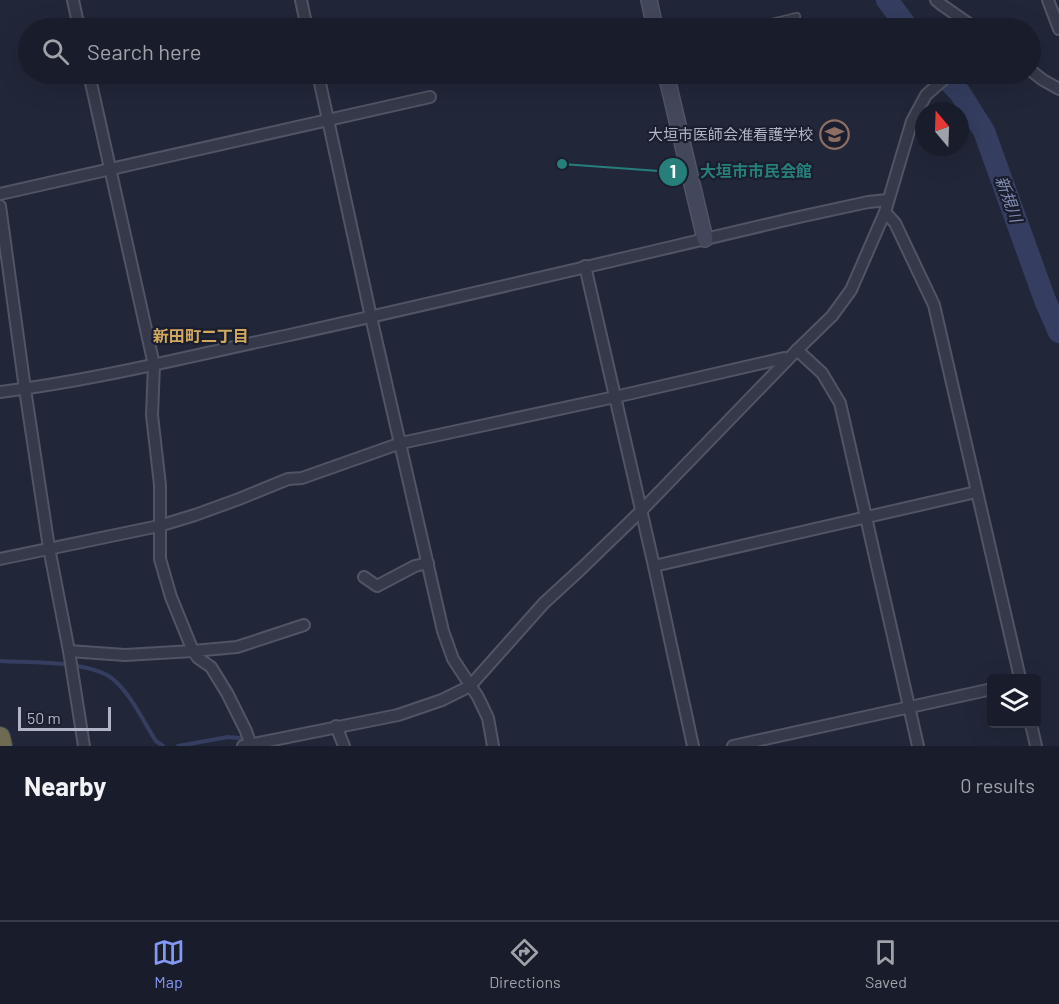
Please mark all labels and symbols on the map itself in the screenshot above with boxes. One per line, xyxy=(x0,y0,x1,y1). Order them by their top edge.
north arrow xyxy=(915,102,969,156)
school or university icon: 大垣市医師会准看護学校 xyxy=(818,119,850,151)
place label: 大垣市医師会准看護学校 xyxy=(648,125,813,143)
callout: 大垣市市民会館 xyxy=(658,155,824,189)
text: 1 xyxy=(670,160,676,182)
text: 大垣市市民会館 xyxy=(700,161,812,180)
water label: 新規川 xyxy=(992,173,1027,227)
district label: 新田町二丁目 xyxy=(153,326,249,345)
scale bar xyxy=(18,704,111,732)

